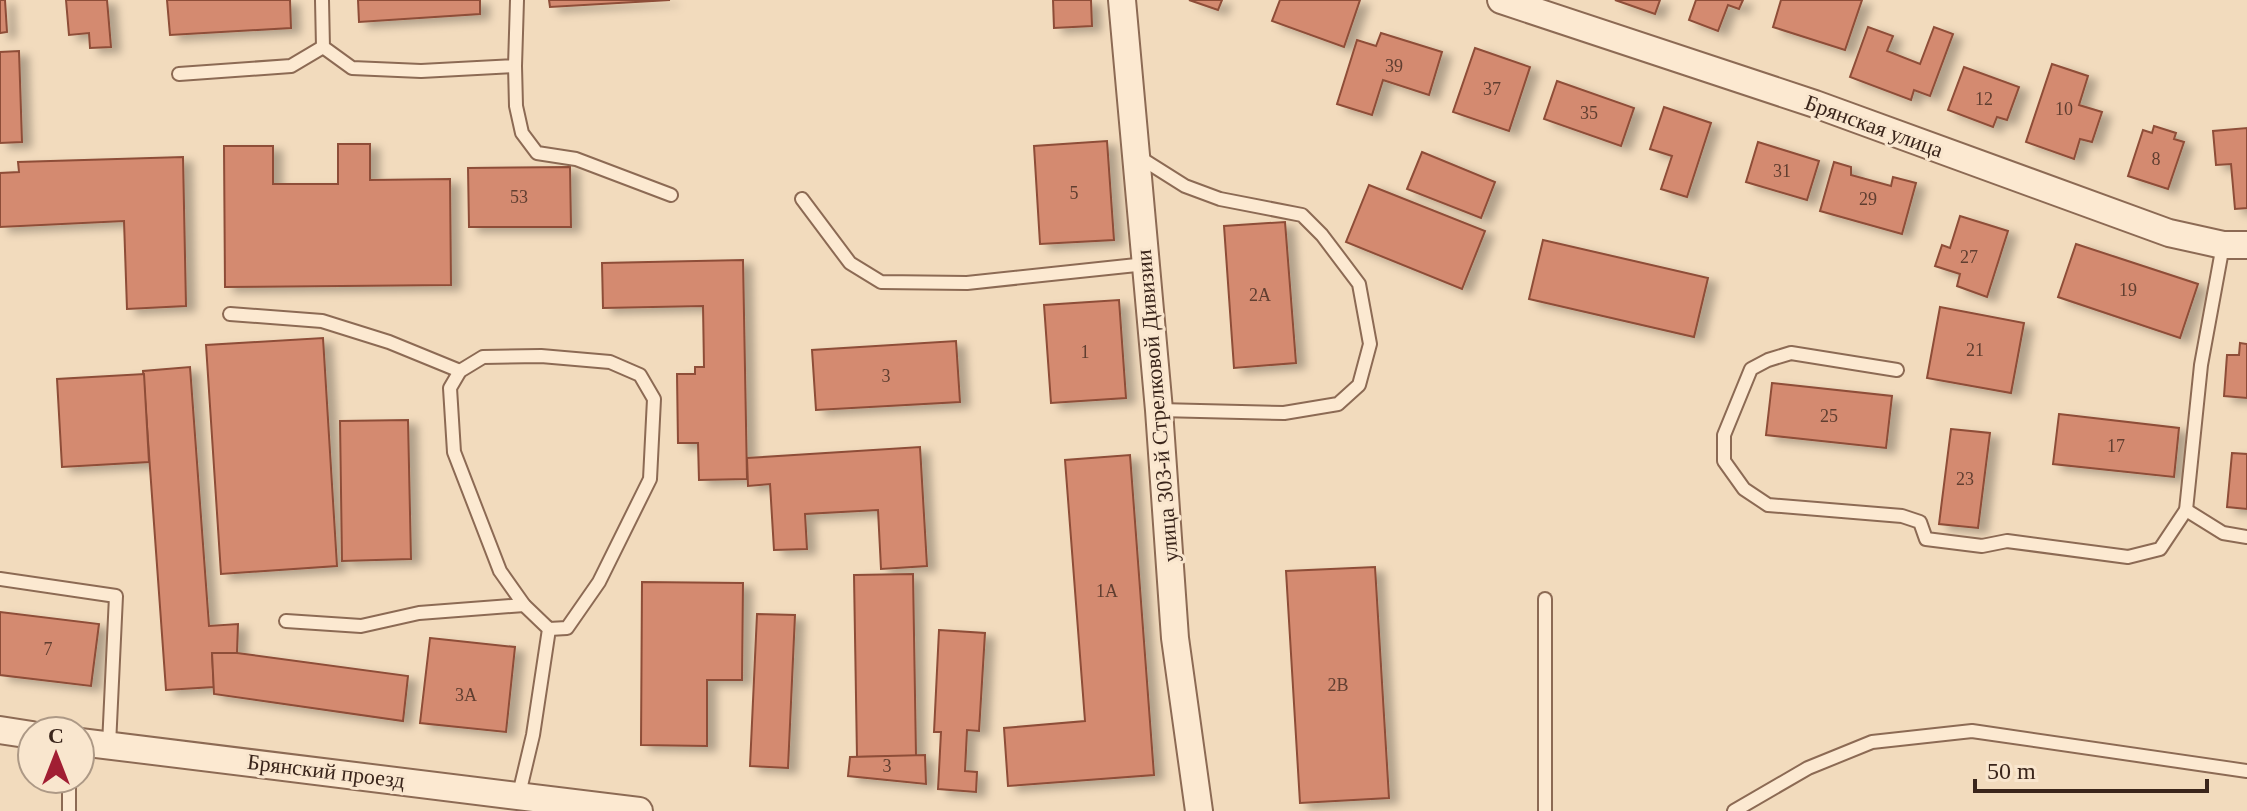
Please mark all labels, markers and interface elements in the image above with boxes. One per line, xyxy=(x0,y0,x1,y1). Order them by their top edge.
house number: 39 xyxy=(1385,56,1403,76)
house number: 37 xyxy=(1483,79,1501,99)
street label: Брянская улица xyxy=(1801,89,1947,163)
house number: 12 xyxy=(1975,89,1993,109)
house number: 10 xyxy=(2055,99,2073,119)
house number: 35 xyxy=(1580,103,1598,123)
house number: 8 xyxy=(2152,149,2161,169)
house number: 31 xyxy=(1773,161,1791,181)
house number: 5 xyxy=(1070,183,1079,203)
house number: 53 xyxy=(510,187,528,207)
house number: 29 xyxy=(1859,189,1877,209)
house number: 27 xyxy=(1960,247,1978,267)
street label: улица 303-й Стрелковой Дивизии xyxy=(1131,248,1183,563)
house number: 19 xyxy=(2119,280,2137,300)
house number: 2А xyxy=(1249,285,1271,305)
house number: 21 xyxy=(1966,340,1984,360)
house number: 1 xyxy=(1081,342,1090,362)
house number: 3 xyxy=(882,366,891,386)
house number: 25 xyxy=(1820,406,1838,426)
house number: 17 xyxy=(2107,436,2125,456)
house number: 23 xyxy=(1956,469,1974,489)
house number: 1А xyxy=(1096,581,1118,601)
house number: 7 xyxy=(44,639,53,659)
house number: 2В xyxy=(1327,675,1349,695)
house number: 3А xyxy=(455,685,477,705)
north arrow xyxy=(16,715,96,795)
text: С xyxy=(48,723,64,748)
scale bar xyxy=(1975,743,2207,793)
street label: Брянский проезд xyxy=(246,749,406,793)
house number: 3 xyxy=(883,756,892,776)
text: 50 m xyxy=(1987,758,2036,784)

